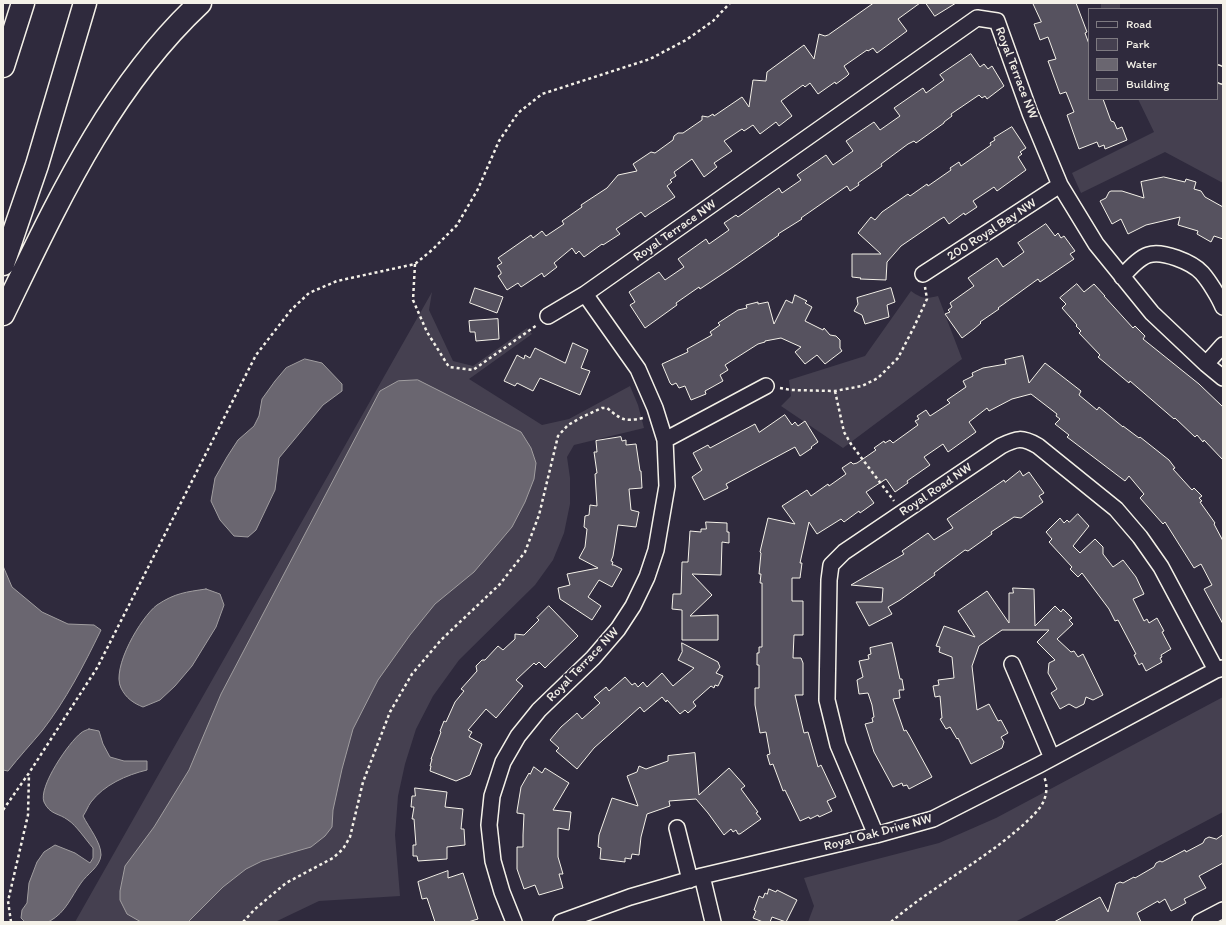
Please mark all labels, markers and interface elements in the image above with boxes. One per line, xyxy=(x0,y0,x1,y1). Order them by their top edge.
legend xyxy=(1088,8,1218,100)
text: Road xyxy=(1126,17,1152,31)
street label: Royal Terrace NW xyxy=(991,25,1041,121)
text: Park xyxy=(1126,37,1150,51)
text: Water xyxy=(1126,57,1157,71)
text: Building xyxy=(1126,77,1169,91)
street label: 200 Royal Bay NW xyxy=(944,195,1040,265)
street label: Royal Terrace NW xyxy=(631,197,719,265)
street label: Royal Road NW xyxy=(897,460,975,520)
street label: Royal Terrace NW xyxy=(544,625,622,705)
street label: Royal Oak Drive NW xyxy=(822,811,934,855)

